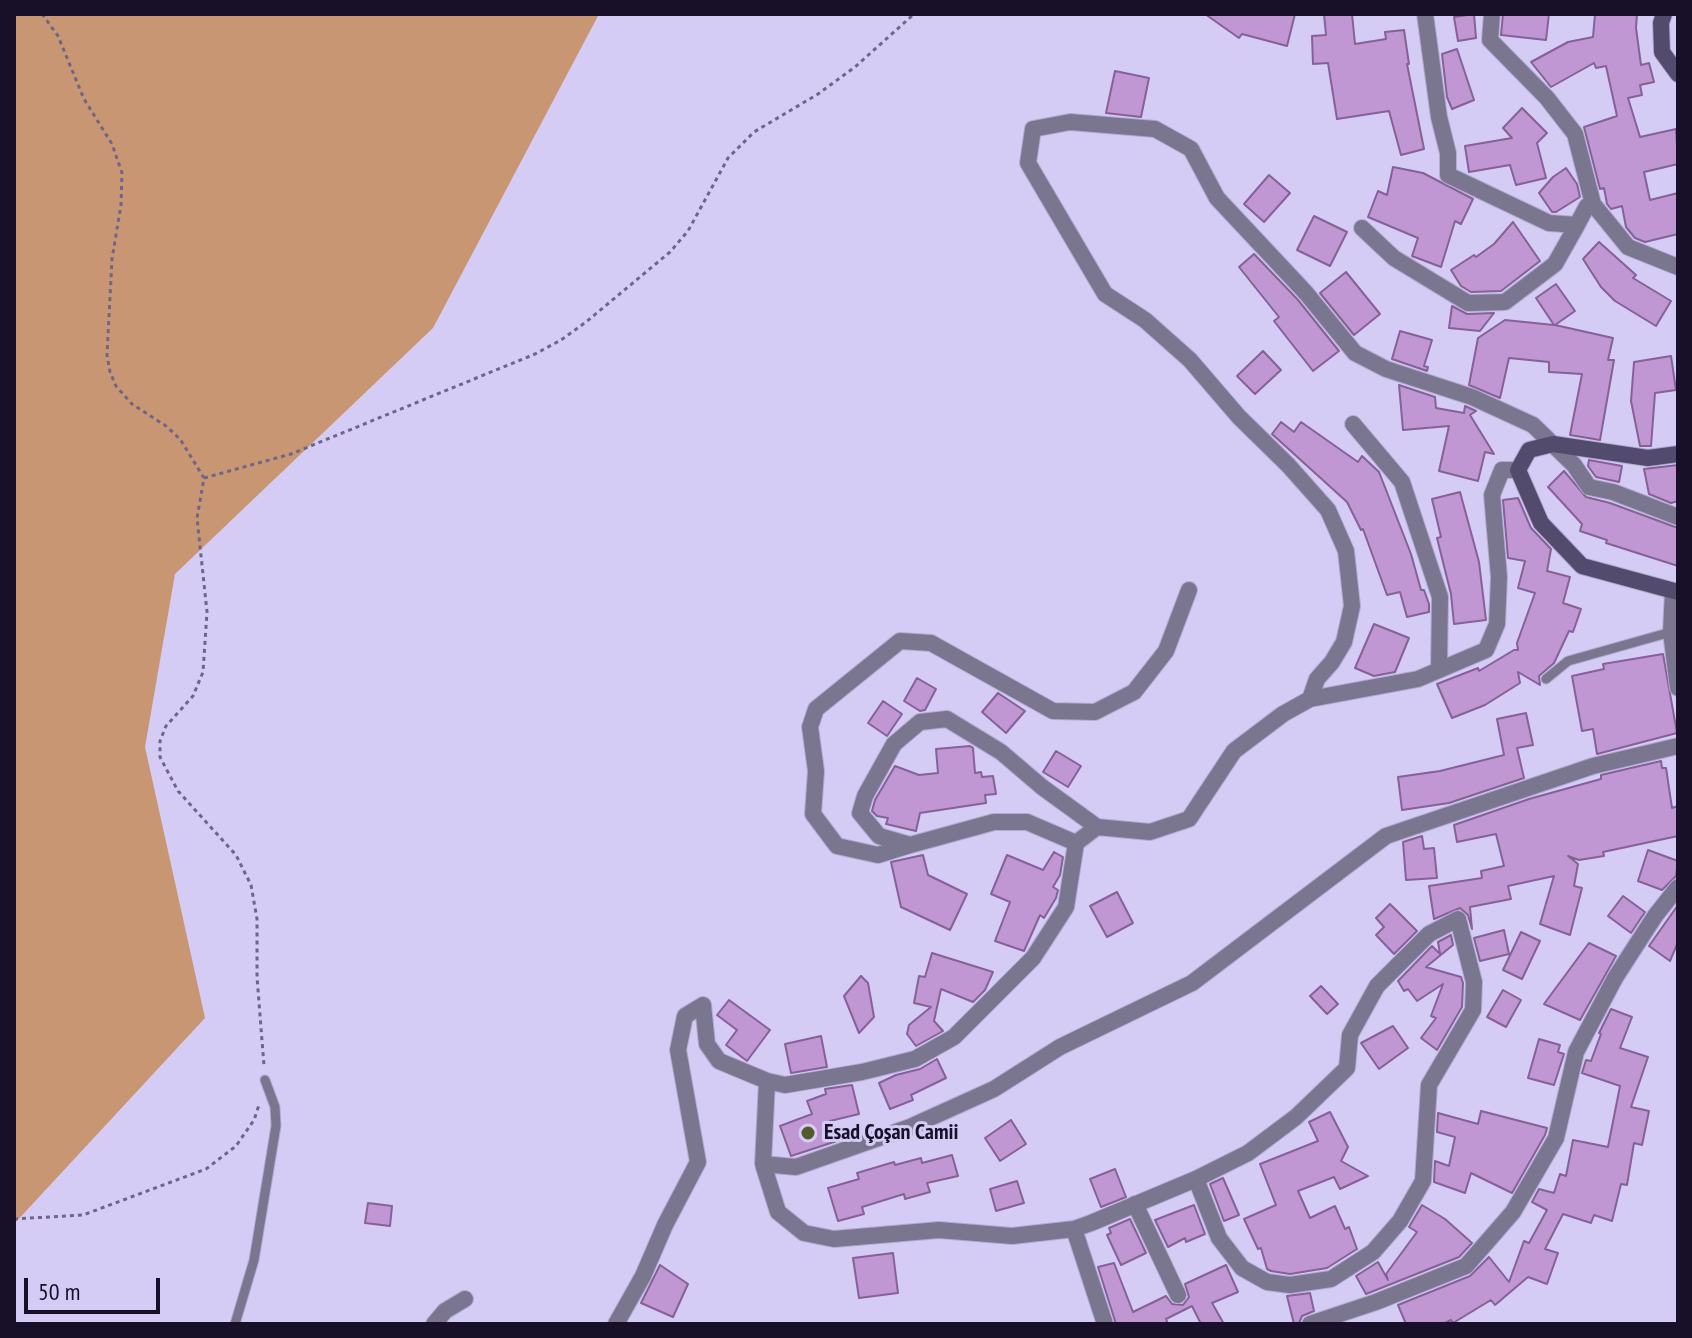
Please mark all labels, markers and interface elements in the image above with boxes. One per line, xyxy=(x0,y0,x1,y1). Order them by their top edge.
place label: Esad Çoşan Camii xyxy=(824,1120,958,1146)
marker: Esad Çoşan Camii xyxy=(799,1124,817,1142)
scale bar xyxy=(28,1262,164,1312)
text: 50 m xyxy=(38,1276,80,1307)

